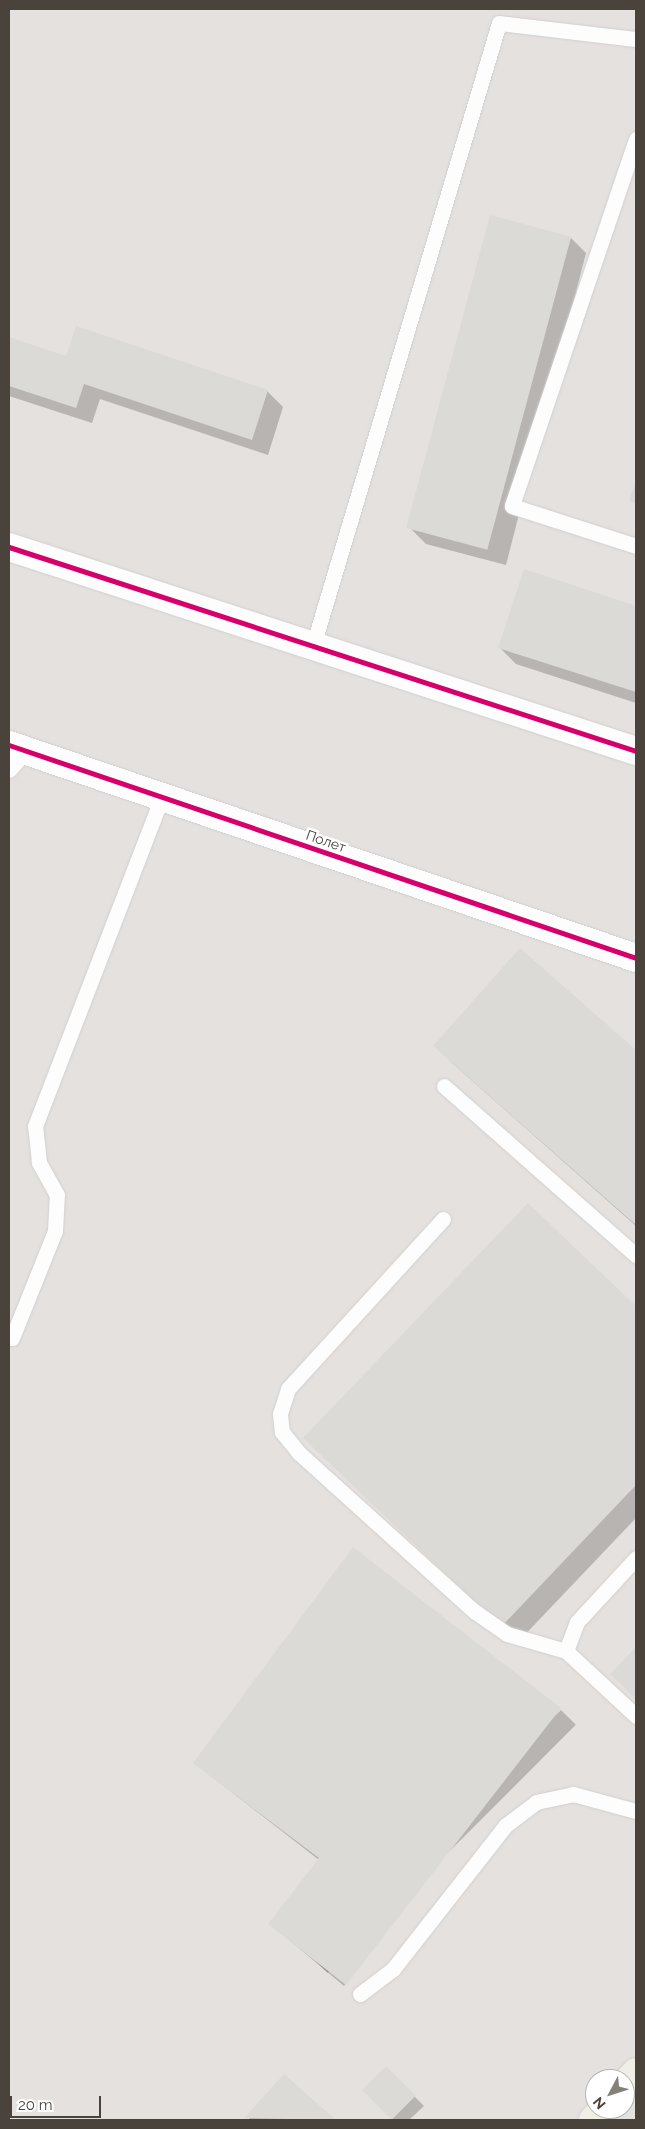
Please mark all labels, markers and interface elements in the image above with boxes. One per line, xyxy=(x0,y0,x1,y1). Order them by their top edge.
street label: Полет xyxy=(304,826,348,856)
north arrow xyxy=(585,2069,635,2119)
scale bar xyxy=(12,2086,104,2118)
text: N xyxy=(590,2094,609,2112)
text: 20 m xyxy=(18,2096,53,2114)

